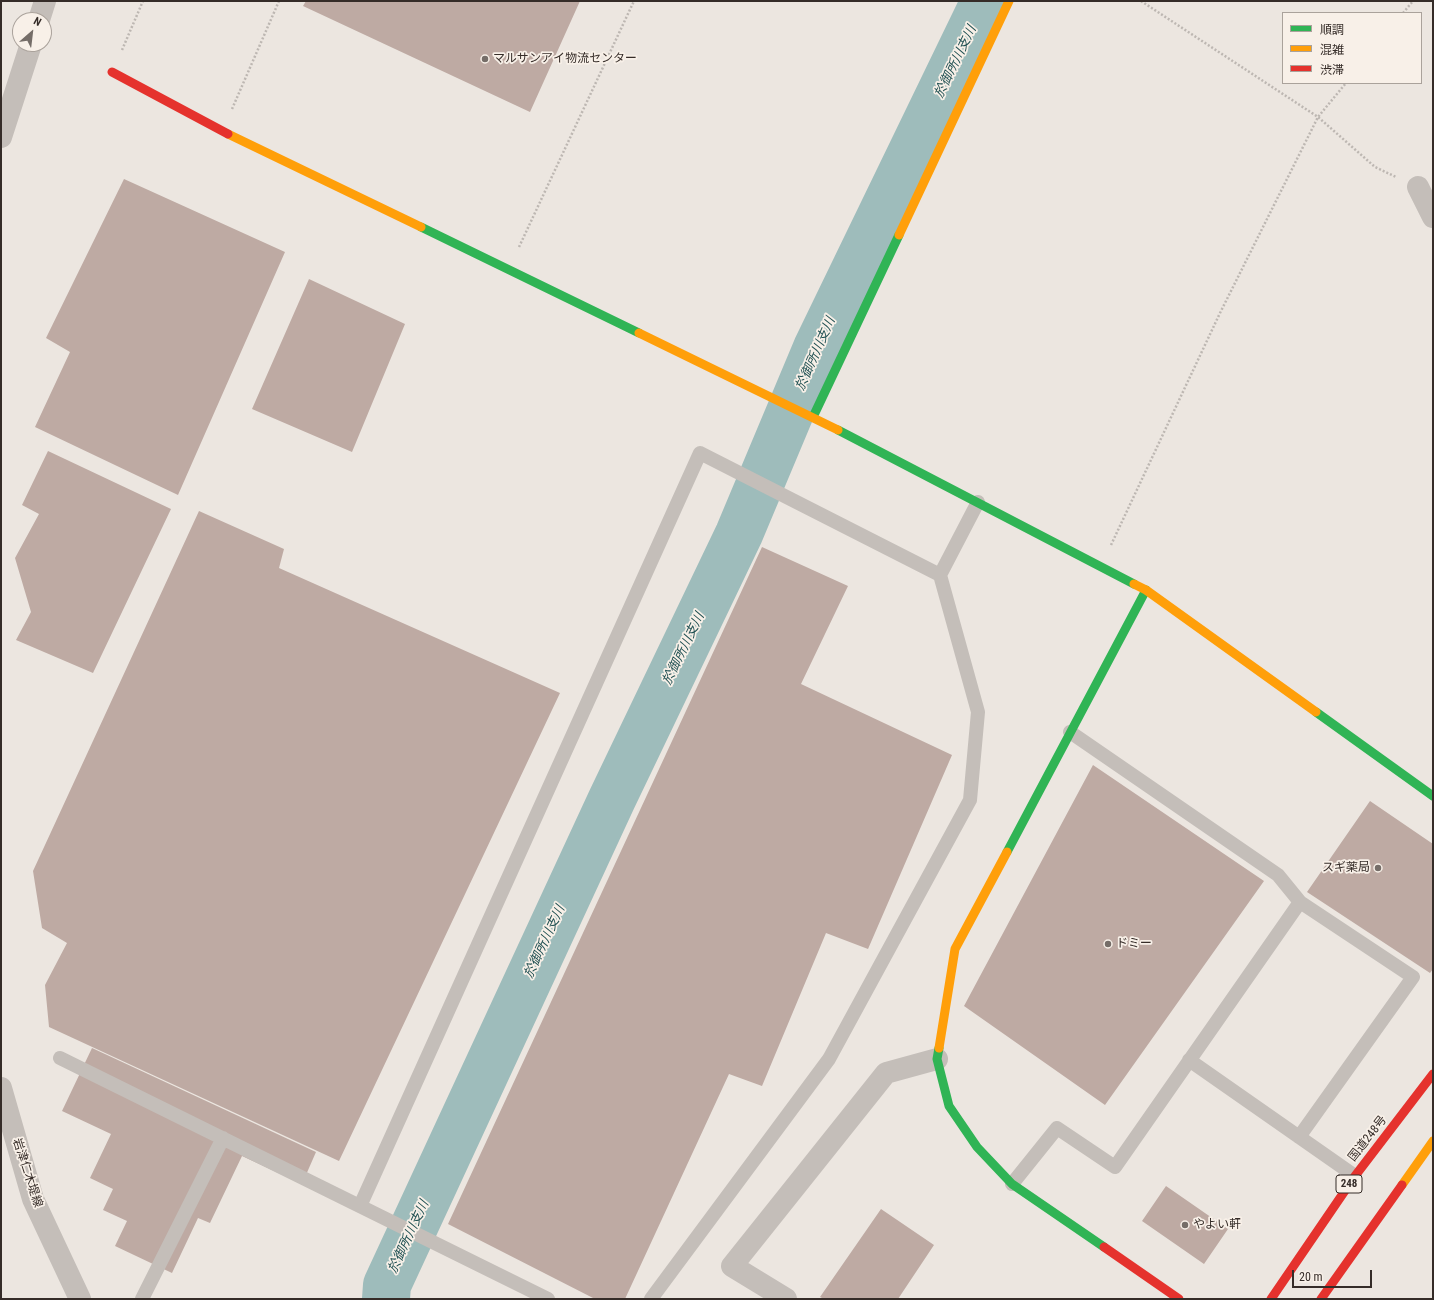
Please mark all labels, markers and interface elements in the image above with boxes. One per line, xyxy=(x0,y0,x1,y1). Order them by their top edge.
north arrow xyxy=(12,12,52,52)
legend xyxy=(1282,12,1422,84)
text: N xyxy=(31,15,43,29)
text: 順調 xyxy=(1320,23,1344,37)
water label: 於御所川支川 xyxy=(932,24,980,100)
text: 混雑 xyxy=(1320,43,1344,57)
place label: マルサンアイ物流センター xyxy=(493,52,637,66)
marker: マルサンアイ物流センター xyxy=(480,54,490,64)
text: 渋滞 xyxy=(1320,63,1344,77)
water label: 於御所川支川 xyxy=(793,315,839,393)
water label: 於御所川支川 xyxy=(660,611,708,687)
place label: スギ薬局 xyxy=(1322,861,1370,875)
marker: スギ薬局 xyxy=(1373,863,1383,873)
water label: 於御所川支川 xyxy=(521,903,569,981)
place label: ドミー xyxy=(1116,937,1152,951)
marker: ドミー xyxy=(1103,939,1113,949)
street label: 国道248号 xyxy=(1346,1113,1390,1165)
street label: 岩津仁木堤線 xyxy=(9,1137,45,1209)
road number: 248 xyxy=(1336,1175,1362,1193)
water label: 於御所川支川 xyxy=(385,1198,433,1276)
place label: やよい軒 xyxy=(1193,1218,1241,1232)
marker: やよい軒 xyxy=(1180,1220,1190,1230)
scale bar xyxy=(1294,1262,1374,1288)
text: 20 m xyxy=(1299,1270,1323,1284)

